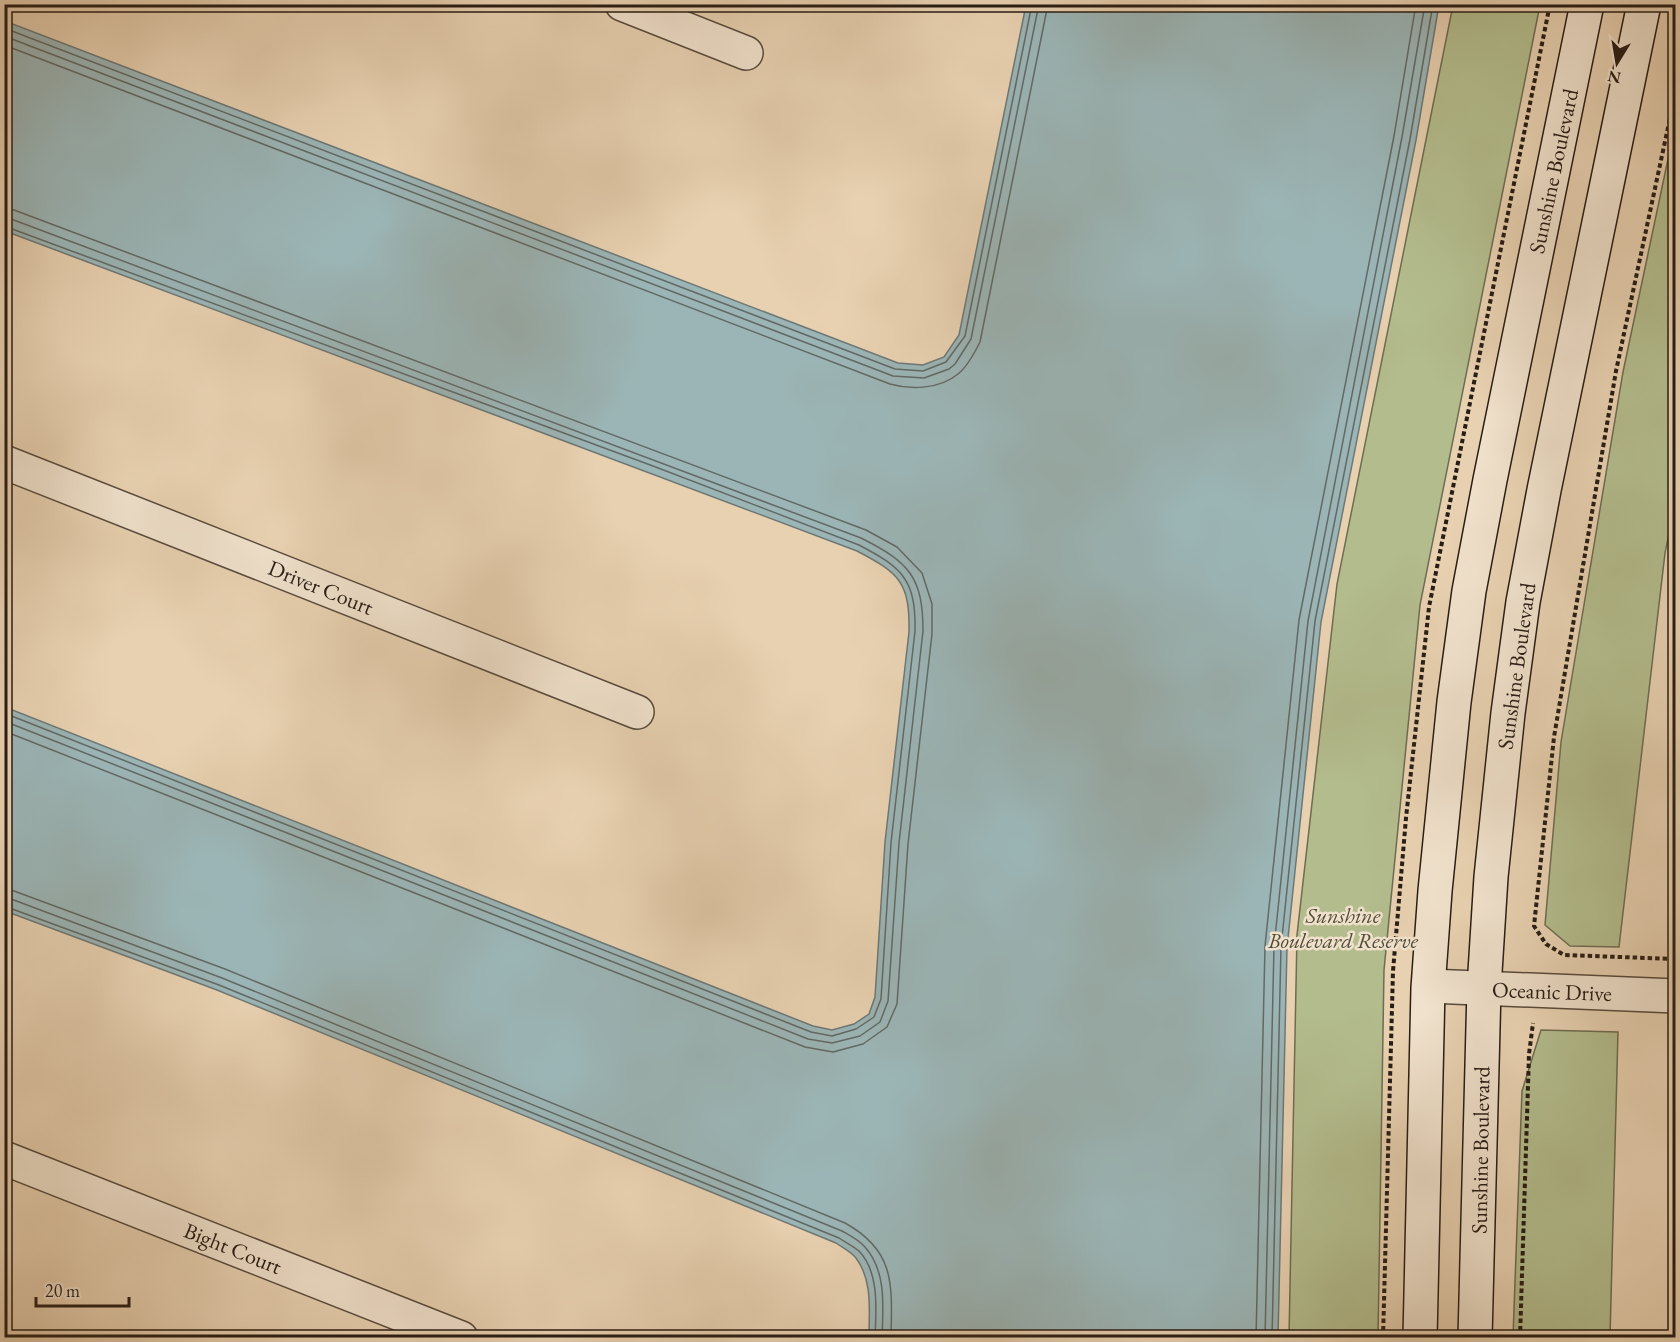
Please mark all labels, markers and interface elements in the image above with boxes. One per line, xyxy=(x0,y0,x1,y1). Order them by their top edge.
north arrow xyxy=(1587,33,1647,93)
text: N xyxy=(1606,66,1623,89)
street label: Sunshine Boulevard xyxy=(1522,85,1585,256)
street label: Driver Court xyxy=(264,553,378,622)
street label: Sunshine Boulevard xyxy=(1490,580,1543,751)
park label: Sunshine Boulevard Reserve xyxy=(1267,901,1418,955)
street label: Oceanic Drive xyxy=(1492,975,1613,1008)
street label: Sunshine Boulevard xyxy=(1465,1065,1496,1234)
street label: Bight Court xyxy=(180,1216,286,1281)
scale bar xyxy=(36,1270,129,1308)
text: 20 m xyxy=(45,1279,80,1302)

